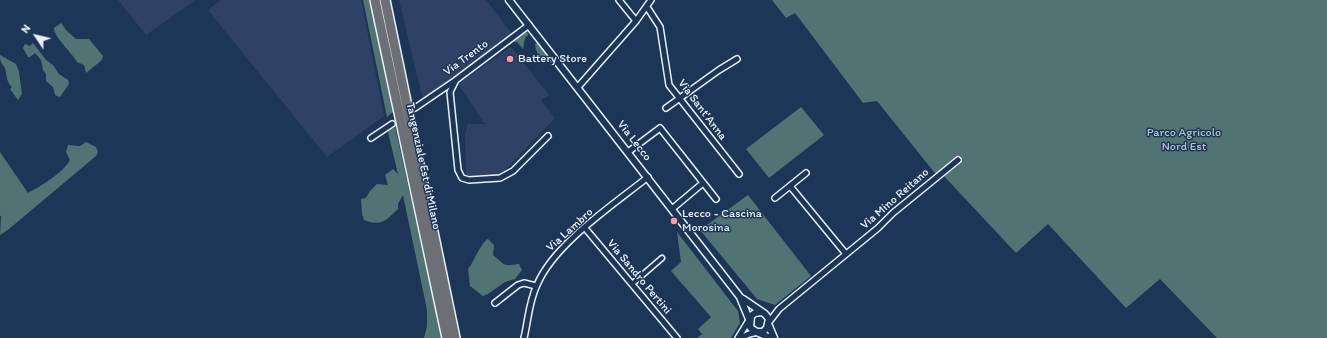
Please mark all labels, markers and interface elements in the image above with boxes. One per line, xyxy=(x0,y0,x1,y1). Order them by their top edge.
north arrow xyxy=(16,16,56,56)
text: N xyxy=(18,22,33,36)
street label: Via Trento xyxy=(441,37,491,79)
place label: Battery Store xyxy=(518,52,587,66)
marker: Battery Store xyxy=(505,54,515,64)
street label: Via Sant'Anna xyxy=(674,77,730,143)
street label: Tangenziale Est di Milano xyxy=(402,101,444,231)
street label: Via Lecco xyxy=(614,118,654,164)
park label: Parco Agricolo Nord Est xyxy=(1147,126,1221,154)
street label: Via Mino Reitano xyxy=(858,165,932,233)
street label: Via Lambro xyxy=(544,205,596,255)
place label: Lecco - Cascina Morosina xyxy=(682,207,762,235)
marker: Lecco - Cascina Morosina xyxy=(669,216,679,226)
street label: Via Sandro Pertini xyxy=(604,237,674,317)

